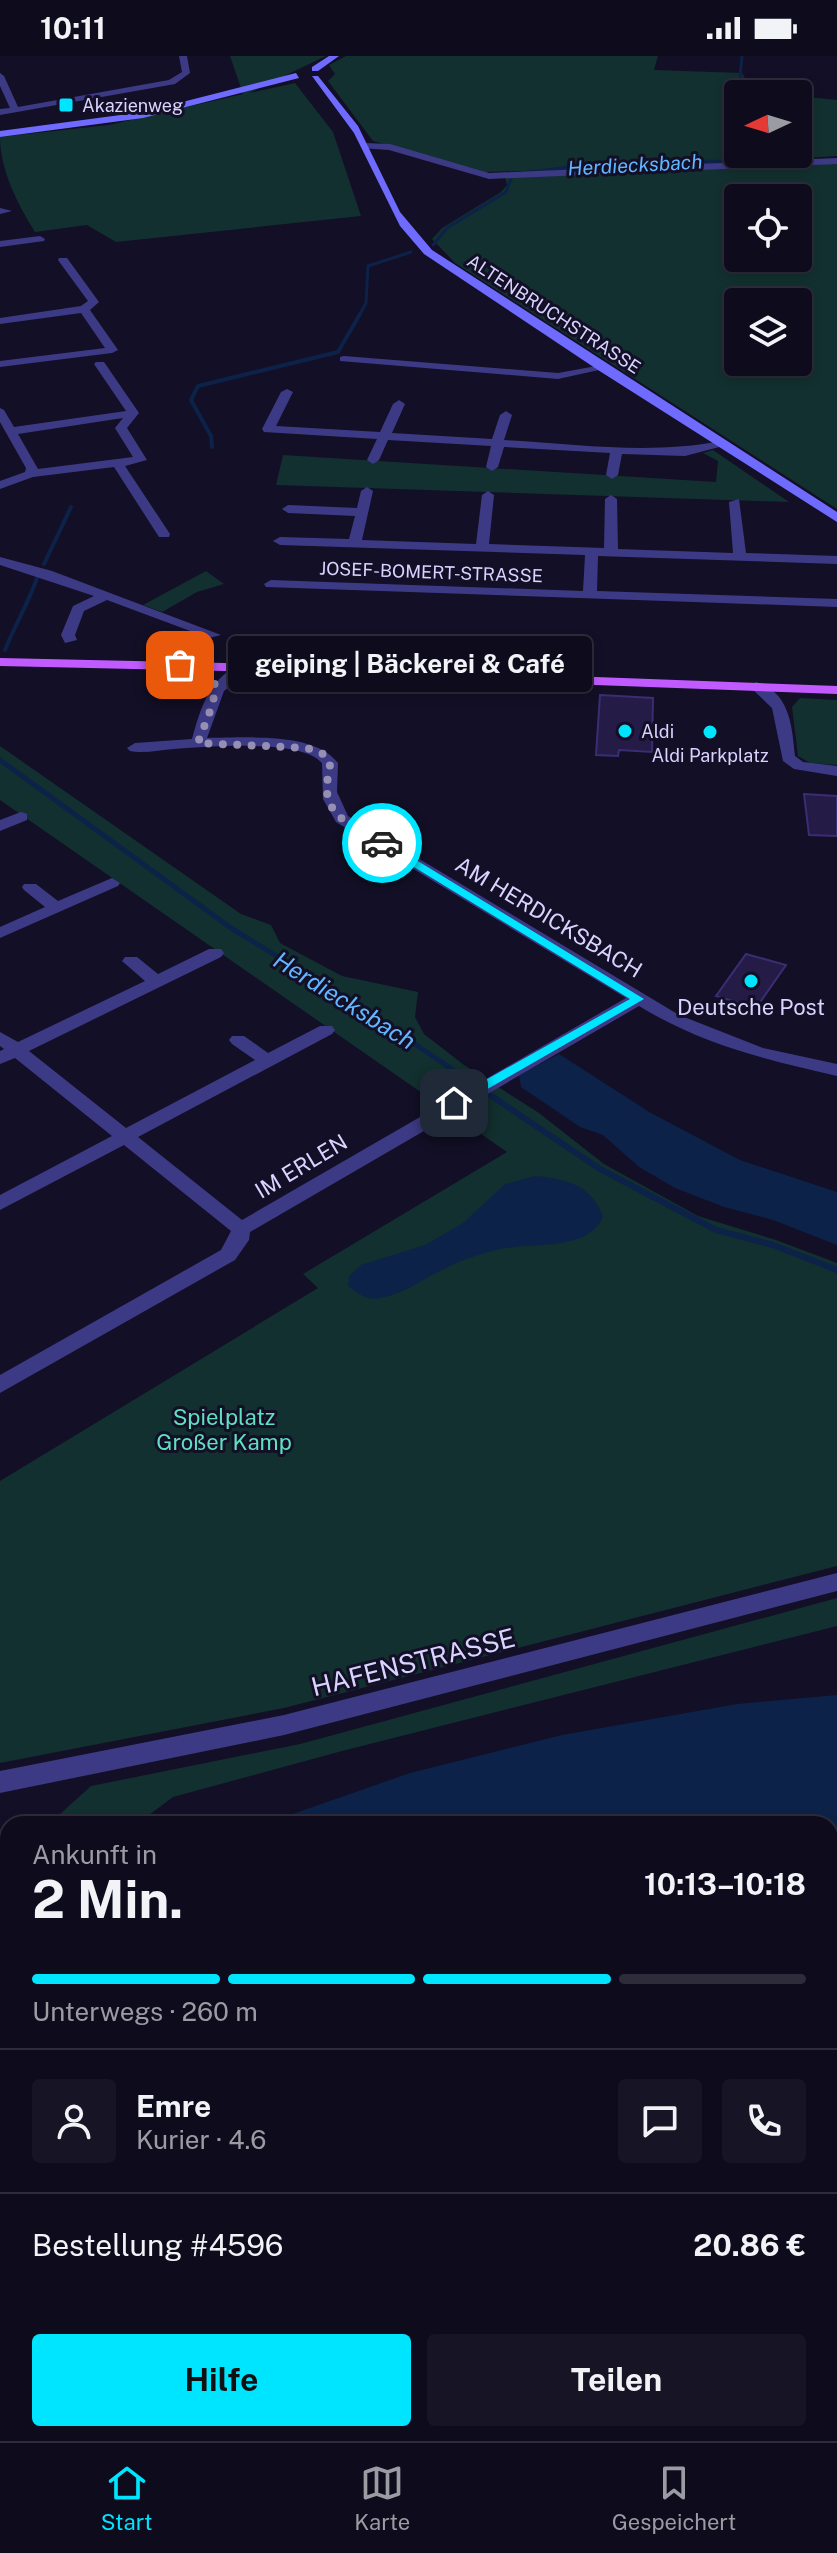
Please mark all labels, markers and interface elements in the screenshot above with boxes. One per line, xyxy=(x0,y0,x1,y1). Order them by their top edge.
text: 10:11 xyxy=(40,10,106,46)
north arrow xyxy=(724,80,812,168)
map controls xyxy=(724,80,812,376)
place label: Akazienweg xyxy=(82,95,183,116)
marker: Akazienweg xyxy=(57,96,75,114)
water label: Herdiecksbach xyxy=(567,149,703,181)
button: locate xyxy=(724,184,812,272)
street label: ALTENBRUCHSTRASSE xyxy=(463,250,645,378)
button: layers xyxy=(724,288,812,376)
street label: JOSEF-BOMERT-STRASSE xyxy=(319,558,543,586)
pin xyxy=(146,631,214,699)
callout: geiping | Bäckerei & Café xyxy=(228,637,592,693)
icon: bag xyxy=(158,643,202,687)
text: geiping | Bäckerei & Café xyxy=(255,648,565,679)
place label: Aldi xyxy=(641,721,674,742)
marker: Aldi xyxy=(616,722,634,740)
marker: Aldi Parkplatz xyxy=(701,723,719,741)
place label: Aldi Parkplatz xyxy=(651,745,769,766)
courier xyxy=(342,803,422,883)
icon: car xyxy=(360,821,404,865)
street label: AM HERDICKSBACH xyxy=(451,851,647,983)
water label: Herdiecksbach xyxy=(269,945,421,1055)
marker: Deutsche Post xyxy=(742,972,760,990)
place label: Deutsche Post xyxy=(677,994,825,1020)
pin xyxy=(420,1069,488,1137)
icon: home xyxy=(432,1081,476,1125)
street label: IM ERLEN xyxy=(250,1128,352,1204)
park label: Spielplatz Großer Kamp xyxy=(156,1404,292,1455)
street label: HAFENSTRASSE xyxy=(308,1622,518,1702)
text: Ankunft in xyxy=(32,1839,157,1870)
text: 10:13–10:18 xyxy=(644,1866,806,1902)
text: 2 Min. xyxy=(32,1869,183,1930)
text: Unterwegs · 260 m xyxy=(32,1996,258,2027)
button: person xyxy=(32,2079,116,2163)
button: chat xyxy=(618,2079,702,2163)
button: phone xyxy=(722,2079,806,2163)
text: Emre xyxy=(136,2088,211,2124)
text: Kurier · 4.6 xyxy=(136,2124,267,2155)
text: Bestellung #4596 xyxy=(32,2227,283,2263)
text: 20.86 € xyxy=(693,2227,806,2263)
button: Hilfe xyxy=(32,2334,411,2426)
button: Teilen xyxy=(427,2334,806,2426)
tab: Start xyxy=(101,2461,153,2535)
tab: Karte xyxy=(354,2461,410,2535)
tab: Gespeichert xyxy=(612,2461,736,2535)

